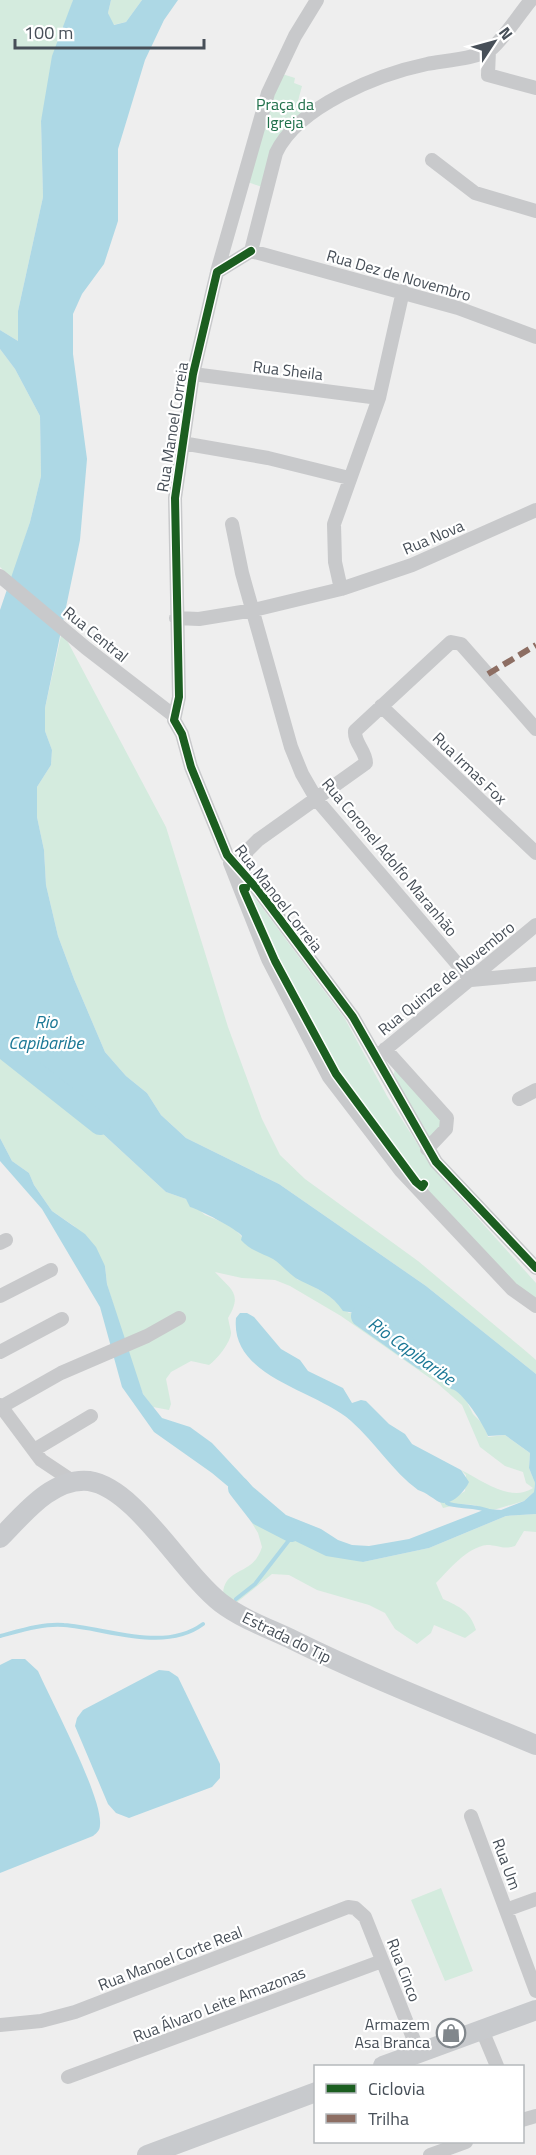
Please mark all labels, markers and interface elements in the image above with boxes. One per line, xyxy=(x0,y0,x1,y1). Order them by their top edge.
scale bar xyxy=(15,12,204,50)
north arrow xyxy=(464,12,524,72)
text: 100 m xyxy=(24,19,73,46)
text: N xyxy=(493,22,519,45)
park label: Praça da Igreja xyxy=(256,92,314,134)
street label: Rua Dez de Novembro xyxy=(324,243,474,307)
street label: Rua Sheila xyxy=(252,354,324,386)
street label: Rua Manoel Correia xyxy=(150,360,194,494)
street label: Rua Nova xyxy=(399,513,467,561)
street label: Rua Central xyxy=(58,600,134,668)
street label: Rua Irmas Fox xyxy=(427,726,513,810)
street label: Rua Coronel Adolfo Maranhão xyxy=(316,773,464,941)
street label: Rua Manoel Correia xyxy=(229,839,329,957)
street label: Rua Quinze de Novembro xyxy=(372,915,520,1041)
water label: Rio Capibaribe xyxy=(8,1008,85,1056)
water label: Rio Capibaribe xyxy=(363,1310,463,1393)
street label: Estrada do Tip xyxy=(238,1605,336,1669)
street label: Rua Um xyxy=(487,1835,527,1893)
street label: Rua Manoel Corte Real xyxy=(94,1919,246,1997)
street label: Rua Cinco xyxy=(381,1935,427,2005)
street label: Rua Álvaro Leite Amazonas xyxy=(129,1960,309,2048)
place label: Armazem Asa Branca xyxy=(354,2012,430,2054)
shop icon: Armazem Asa Branca xyxy=(435,2017,467,2049)
legend xyxy=(314,2065,524,2143)
text: Ciclovia xyxy=(368,2075,425,2102)
text: Trilha xyxy=(368,2105,409,2132)

